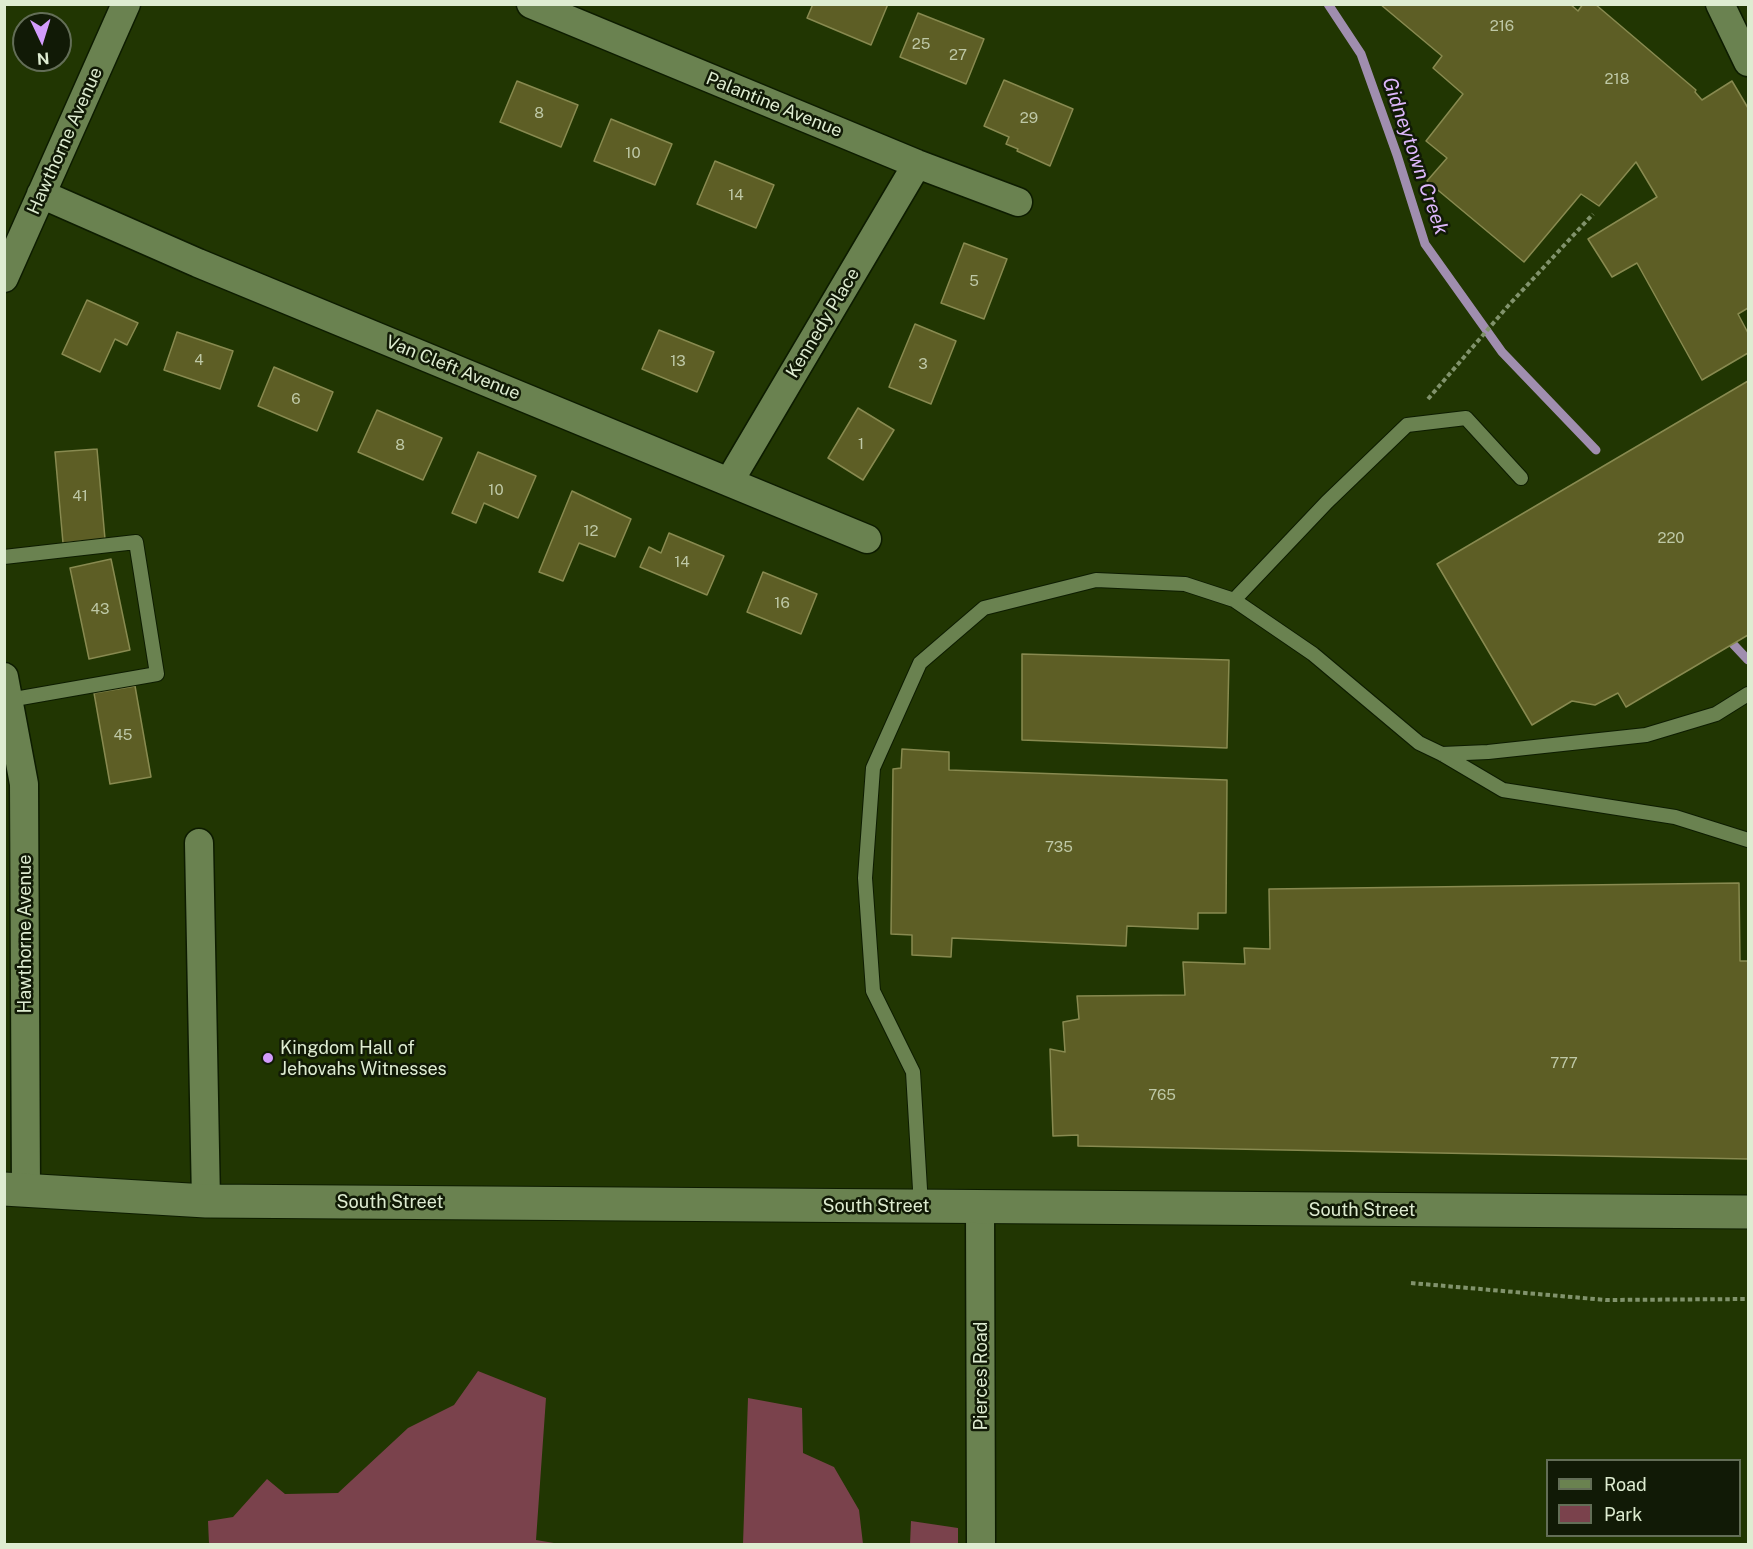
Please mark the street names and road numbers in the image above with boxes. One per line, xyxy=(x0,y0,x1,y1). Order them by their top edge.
street label: Hawthorne Avenue xyxy=(23,64,107,218)
street label: Palantine Avenue xyxy=(703,68,845,142)
street label: Kennedy Place xyxy=(782,264,864,382)
street label: Van Cleft Avenue xyxy=(383,331,523,405)
street label: Hawthorne Avenue xyxy=(14,855,36,1013)
street label: South Street xyxy=(337,1191,443,1213)
street label: South Street xyxy=(823,1195,929,1217)
street label: South Street xyxy=(1309,1199,1415,1221)
street label: Pierces Road xyxy=(970,1322,992,1430)

